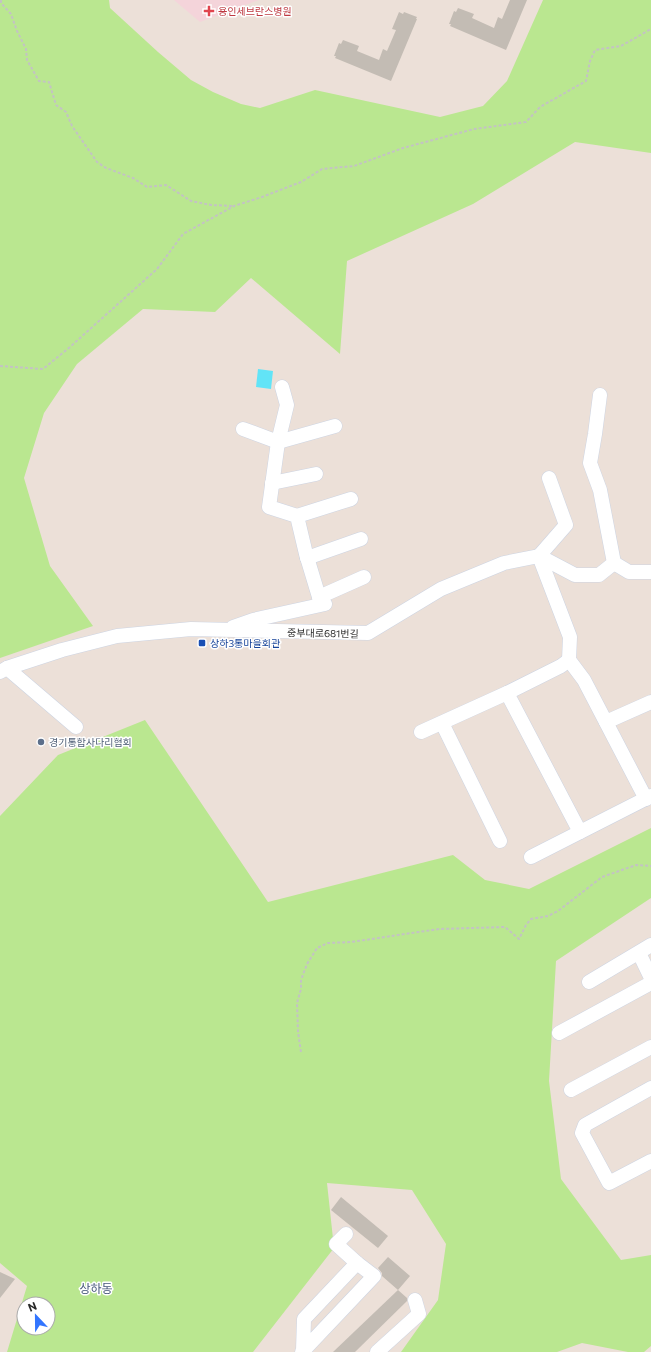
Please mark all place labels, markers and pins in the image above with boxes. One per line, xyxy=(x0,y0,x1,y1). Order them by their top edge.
marker: 용인세브란스병원 xyxy=(203,5,215,17)
place label: 용인세브란스병원 xyxy=(218,5,292,17)
place label: 상하3통마을회관 xyxy=(210,637,281,649)
marker: 상하3통마을회관 xyxy=(197,638,207,648)
place label: 경기통합사다리협회 xyxy=(49,736,132,748)
marker: 경기통합사다리협회 xyxy=(36,737,46,747)

